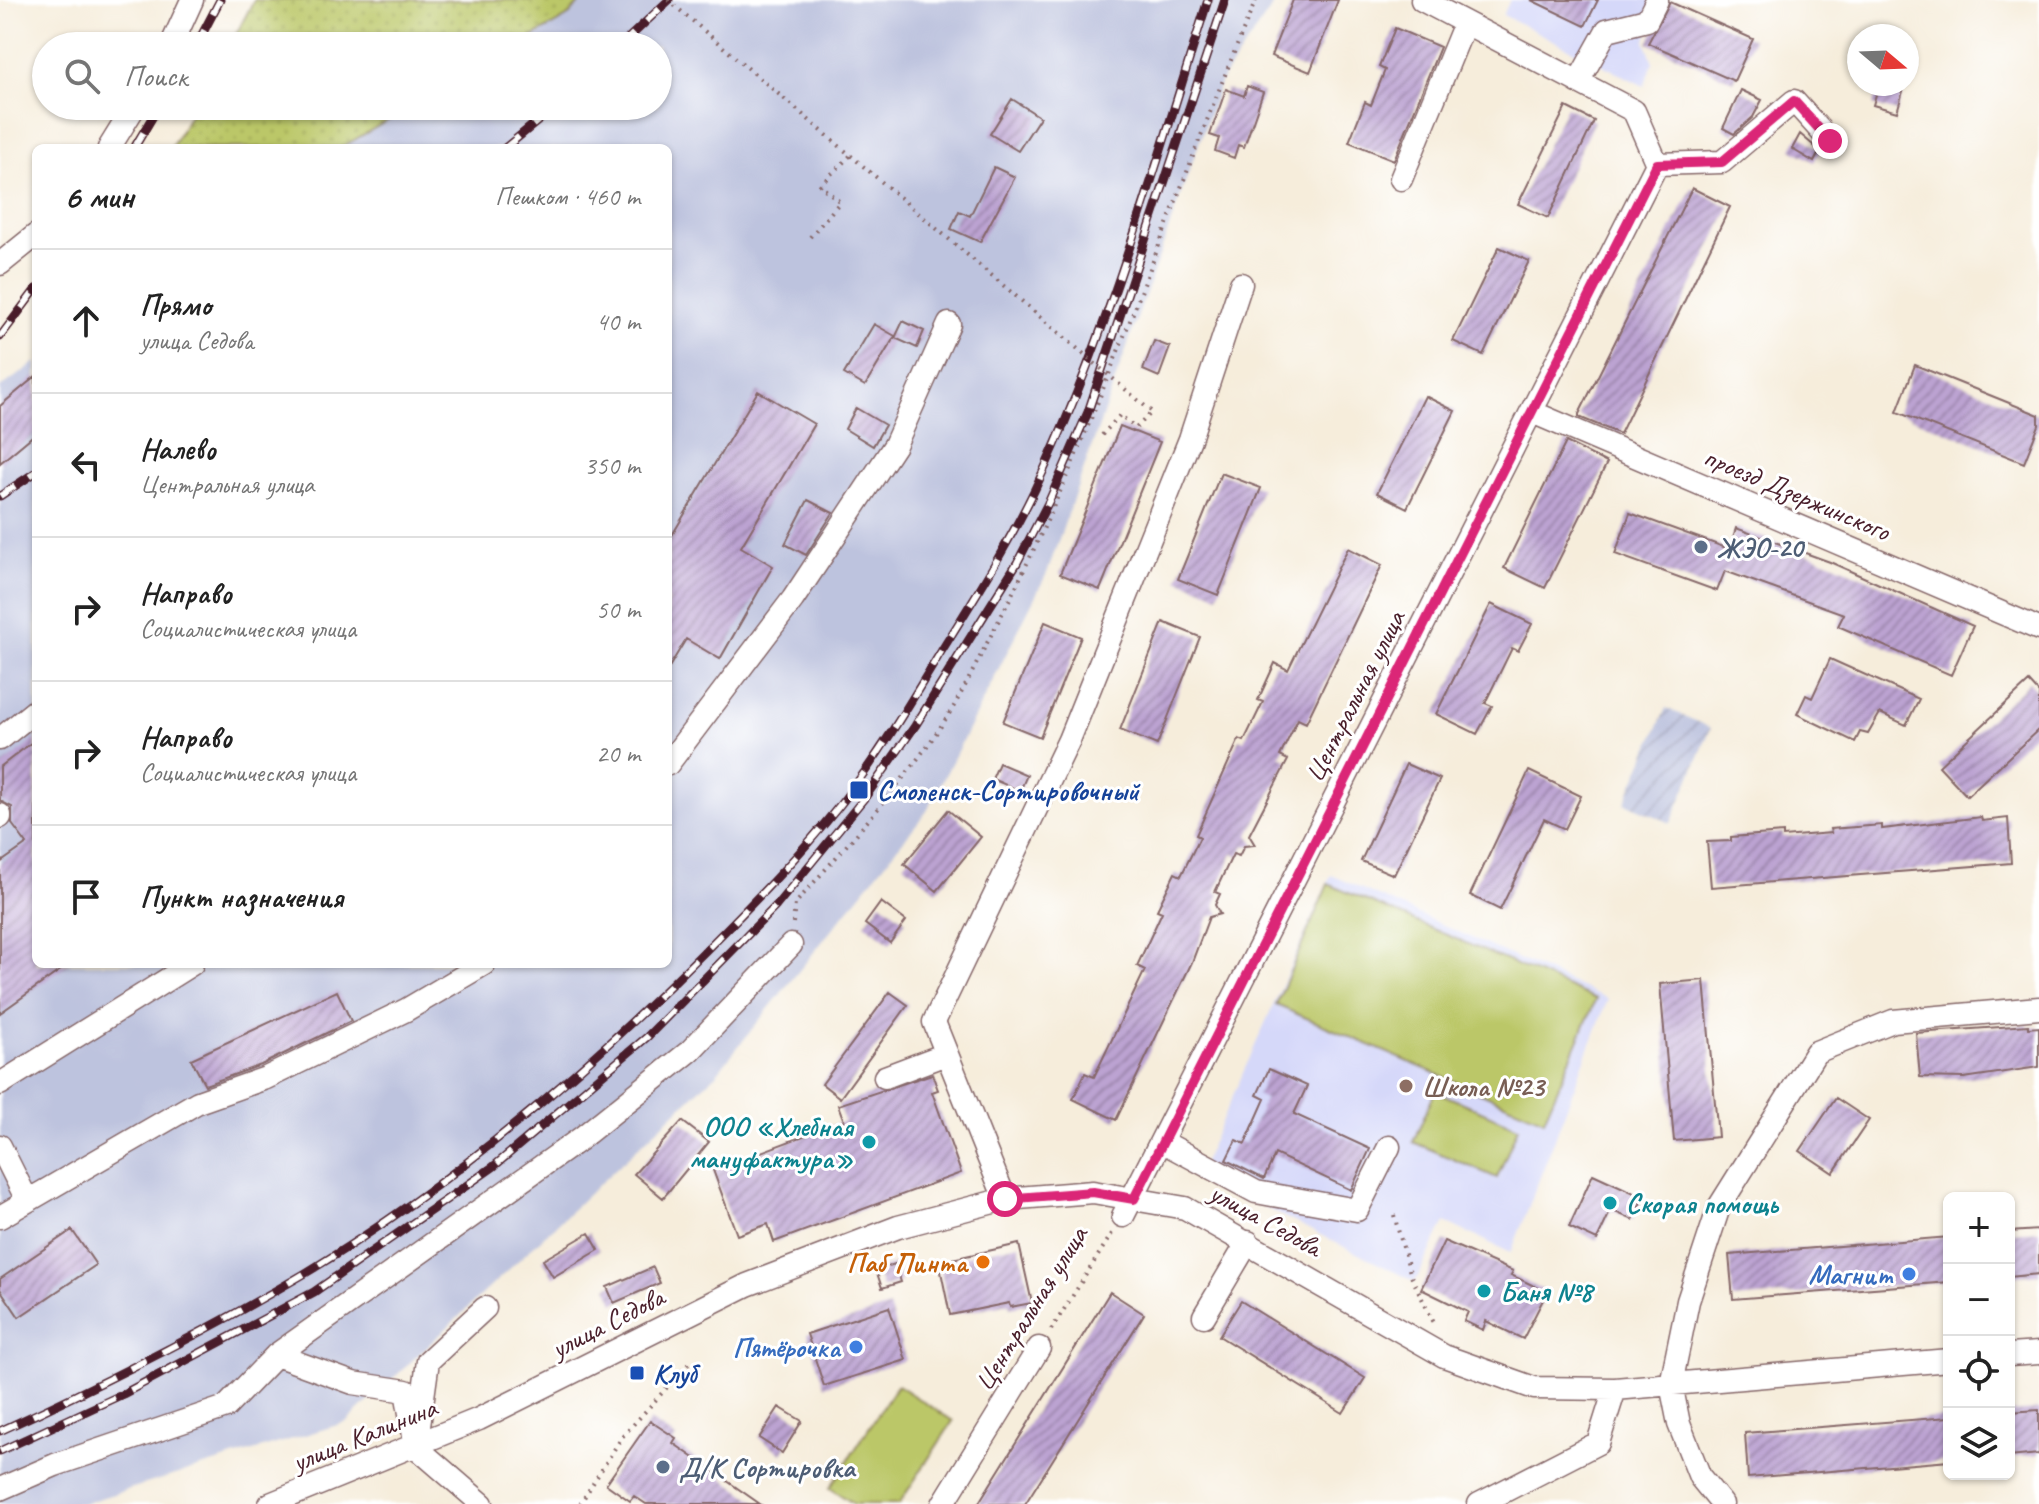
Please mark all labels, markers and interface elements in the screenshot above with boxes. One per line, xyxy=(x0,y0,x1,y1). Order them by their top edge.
north arrow xyxy=(1847,24,1919,96)
search box xyxy=(32,32,672,120)
icon: search xyxy=(60,54,104,98)
text: Поиск xyxy=(124,57,187,95)
route end xyxy=(1812,123,1848,159)
text: 6 мин xyxy=(64,175,134,218)
text: Пешком · 460 m xyxy=(495,180,640,213)
text: Прямо xyxy=(140,286,211,324)
icon: ahead xyxy=(64,299,108,343)
text: 40 m xyxy=(596,305,640,338)
text: улица Седова xyxy=(140,324,253,357)
text: Налево xyxy=(140,430,216,468)
street label: проезд Дзержинского xyxy=(1699,439,1897,549)
icon: left xyxy=(64,443,108,487)
text: 350 m xyxy=(584,449,640,482)
text: Центральная улица xyxy=(140,468,314,501)
place label: ЖЭО-20 xyxy=(1717,530,1806,565)
marker: ЖЭО-20 xyxy=(1692,538,1710,556)
text: Направо xyxy=(140,574,232,612)
icon: right xyxy=(64,587,108,631)
text: 50 m xyxy=(596,593,640,626)
street label: Центральная улица xyxy=(1296,603,1413,788)
text: Социалистическая улица xyxy=(140,612,356,645)
text: Направо xyxy=(140,718,232,756)
icon: right xyxy=(64,731,108,775)
text: 20 m xyxy=(596,737,640,770)
text: Социалистическая улица xyxy=(140,756,356,789)
place label: Смоленск-Сортировочный xyxy=(877,773,1141,808)
marker: Смоленск-Сортировочный xyxy=(848,779,870,801)
icon: arrive xyxy=(64,875,108,919)
text: Пункт назначения xyxy=(140,878,343,916)
place label: Школа №23 xyxy=(1422,1069,1546,1104)
marker: Школа №23 xyxy=(1397,1077,1415,1095)
place label: ООО «Хлебная мануфактура» xyxy=(689,1109,855,1177)
marker: ООО «Хлебная мануфактура» xyxy=(860,1133,878,1151)
street label: улица Седова xyxy=(1202,1174,1330,1266)
route start xyxy=(987,1181,1023,1217)
place label: Скорая помощь xyxy=(1626,1186,1780,1221)
map controls xyxy=(1943,1192,2015,1480)
button: + xyxy=(1943,1192,2015,1264)
marker: Скорая помощь xyxy=(1601,1194,1619,1212)
street label: Центральная улица xyxy=(966,1218,1096,1397)
place label: Паб Пинта xyxy=(847,1245,970,1280)
marker: Паб Пинта xyxy=(974,1253,992,1271)
place label: Магнит xyxy=(1808,1257,1894,1292)
button: − xyxy=(1943,1264,2015,1336)
marker: Магнит xyxy=(1900,1265,1918,1283)
place label: Баня №8 xyxy=(1500,1274,1595,1309)
street label: улица Седова xyxy=(543,1278,672,1367)
marker: Баня №8 xyxy=(1475,1282,1493,1300)
place label: Пятёрочка xyxy=(733,1330,842,1365)
button: locate xyxy=(1943,1336,2015,1408)
marker: Пятёрочка xyxy=(847,1338,865,1356)
place label: Клуб xyxy=(653,1356,701,1391)
marker: Клуб xyxy=(628,1364,646,1382)
street label: улица Калинина xyxy=(285,1389,443,1480)
button: layers xyxy=(1943,1408,2015,1480)
place label: Д/К Сортировка xyxy=(679,1450,857,1485)
marker: Д/К Сортировка xyxy=(654,1458,672,1476)

